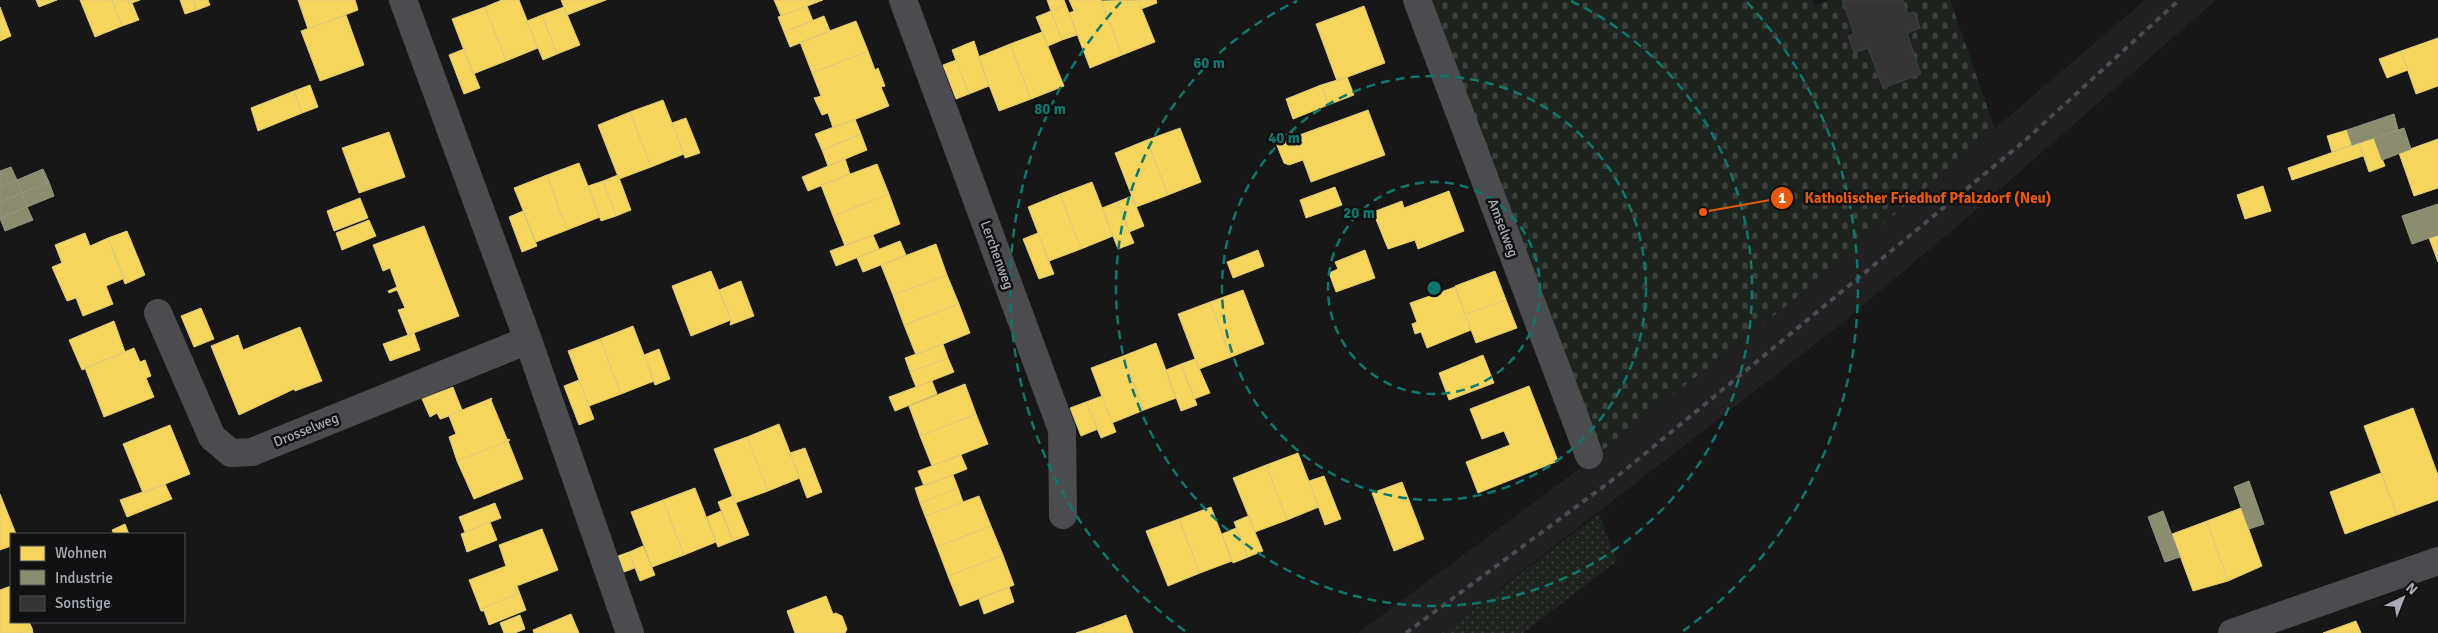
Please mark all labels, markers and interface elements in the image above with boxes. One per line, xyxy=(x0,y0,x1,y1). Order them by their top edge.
text: 60 m xyxy=(1193,54,1225,72)
text: 80 m xyxy=(1034,100,1066,118)
text: 40 m xyxy=(1268,129,1300,147)
callout: Katholischer Friedhof Pfalzdorf (Neu) xyxy=(1769,183,2061,213)
text: 1 xyxy=(1778,189,1786,207)
text: Katholischer Friedhof Pfalzdorf (Neu) xyxy=(1805,189,2051,207)
street label: Amselweg xyxy=(1484,196,1522,260)
text: 20 m xyxy=(1343,204,1375,222)
street label: Lerchenweg xyxy=(977,218,1017,292)
centre of rings xyxy=(1425,279,1443,297)
street label: Drosselweg xyxy=(271,409,341,451)
legend xyxy=(10,533,185,623)
text: Wohnen xyxy=(55,544,107,562)
text: Industrie xyxy=(55,569,113,587)
north arrow xyxy=(2378,573,2428,623)
text: N xyxy=(2402,579,2421,598)
text: Sonstige xyxy=(55,594,111,612)

